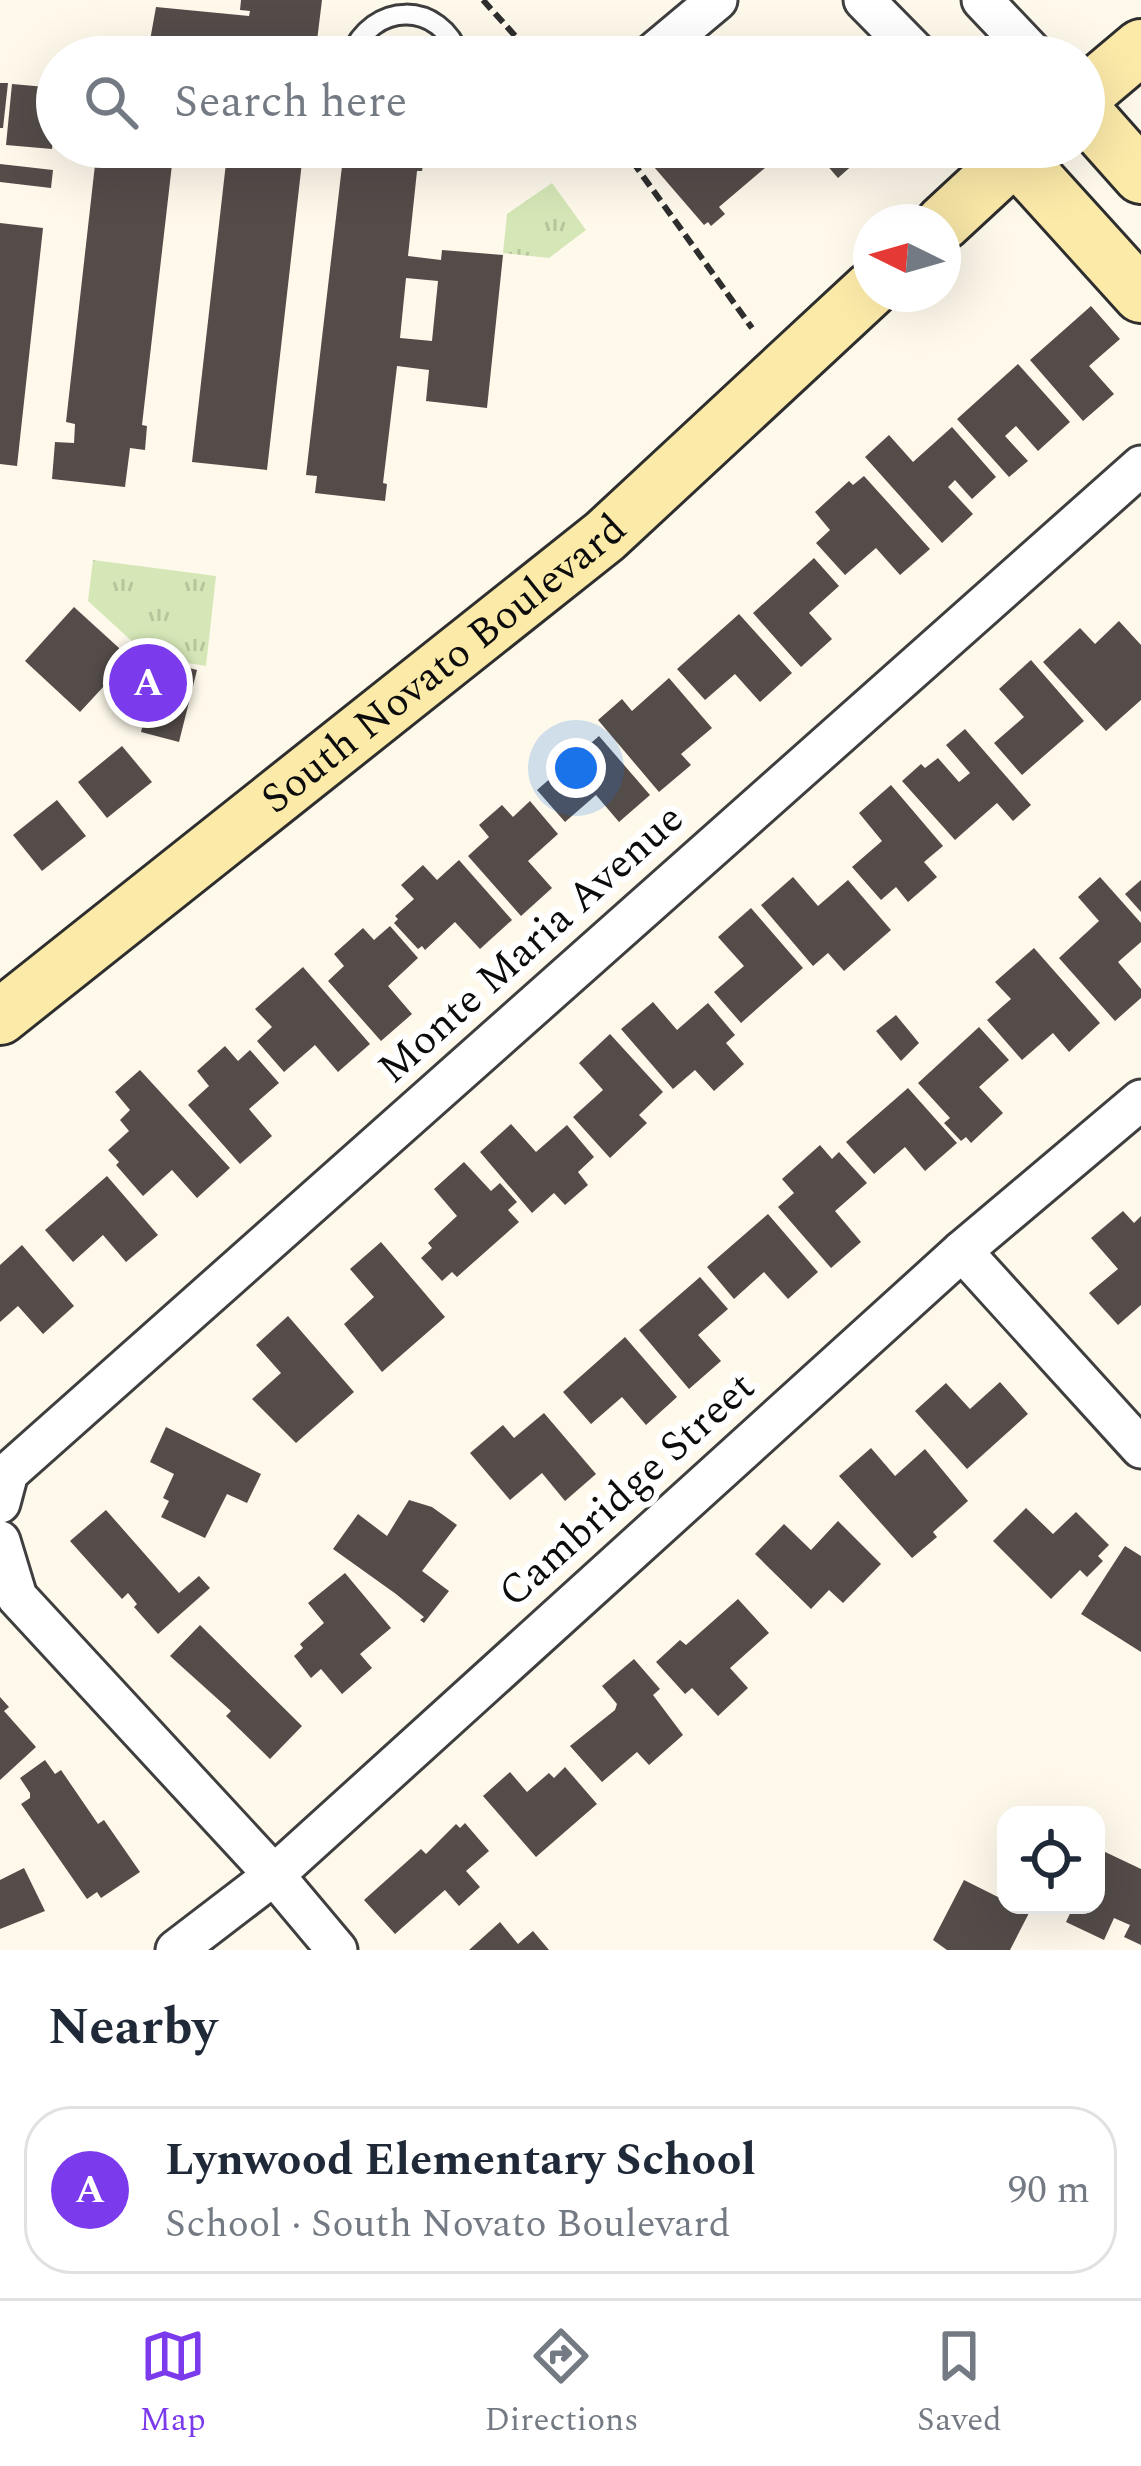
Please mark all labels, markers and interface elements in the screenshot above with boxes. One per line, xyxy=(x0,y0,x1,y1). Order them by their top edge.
search box xyxy=(36,36,1105,168)
text: Search here xyxy=(174,68,407,137)
icon: search xyxy=(78,69,144,135)
north arrow xyxy=(853,204,961,312)
street label: South Novato Boulevard xyxy=(247,499,641,830)
pin: A xyxy=(109,638,187,728)
your location xyxy=(546,738,606,798)
street label: Monte Maria Avenue xyxy=(364,789,698,1099)
street label: Cambridge Street xyxy=(484,1357,770,1623)
map controls xyxy=(997,1806,1105,1914)
button: locate xyxy=(997,1806,1105,1914)
text: Nearby xyxy=(48,1989,217,2067)
text: Lynwood Elementary School xyxy=(165,2126,756,2195)
text: A xyxy=(75,2161,105,2220)
text: 90 m xyxy=(1008,2161,1090,2220)
text: School · South Novato Boulevard xyxy=(165,2195,731,2254)
tab: Map xyxy=(139,2323,206,2445)
tab: Directions xyxy=(484,2323,638,2445)
tab: Saved xyxy=(917,2323,1002,2445)

